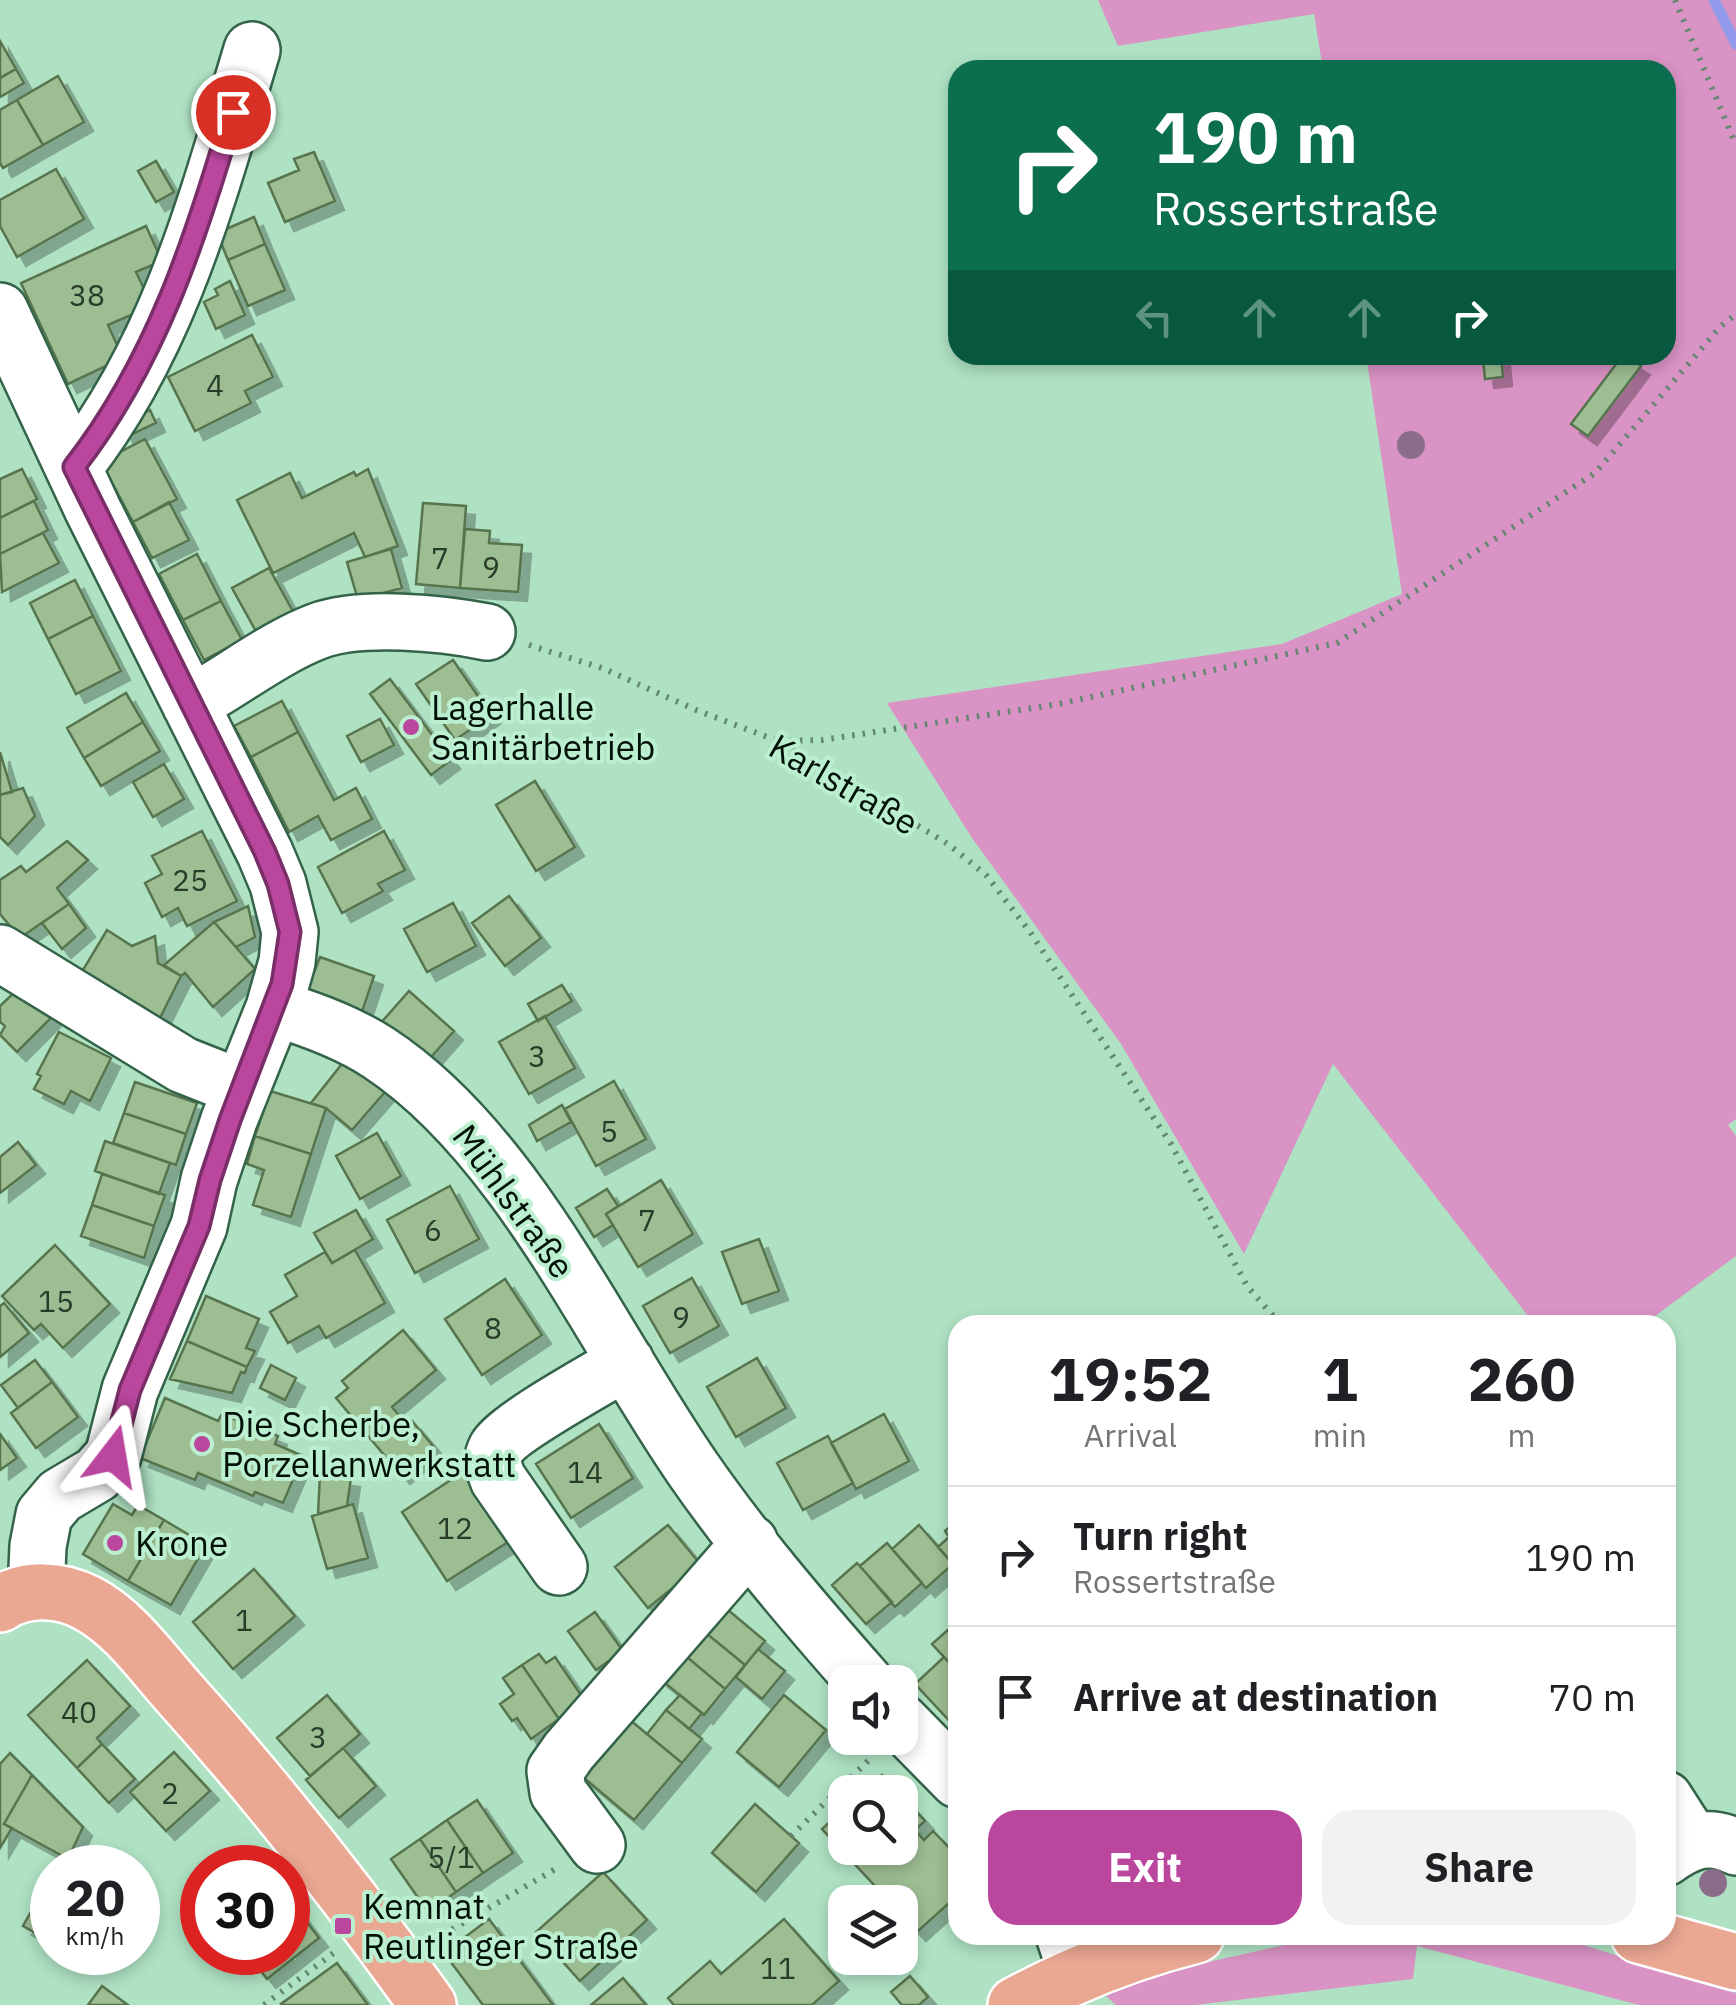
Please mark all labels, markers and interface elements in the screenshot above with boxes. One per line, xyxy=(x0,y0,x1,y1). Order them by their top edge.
pin xyxy=(191,70,276,155)
icon: arrive xyxy=(206,85,261,140)
text: 190 m xyxy=(1153,91,1358,182)
icon: right xyxy=(988,100,1118,230)
text: Rossertstraße xyxy=(1153,179,1438,237)
house number: 38 xyxy=(69,275,105,314)
icon: left xyxy=(1127,290,1182,345)
icon: ahead xyxy=(1232,290,1287,345)
icon: ahead xyxy=(1337,290,1392,345)
icon: right xyxy=(1442,290,1497,345)
house number: 4 xyxy=(206,365,224,404)
house number: 7 xyxy=(431,538,449,577)
house number: 9 xyxy=(482,547,500,586)
place label: Lagerhalle Sanitärbetrieb xyxy=(431,684,655,770)
marker: Lagerhalle Sanitärbetrieb xyxy=(400,716,422,738)
street label: Karlstraße xyxy=(761,723,927,845)
house number: 25 xyxy=(172,860,208,899)
house number: 3 xyxy=(528,1036,546,1075)
house number: 5 xyxy=(600,1111,618,1150)
street label: Mühlstraße xyxy=(443,1115,585,1287)
house number: 7 xyxy=(638,1200,656,1239)
house number: 6 xyxy=(424,1210,442,1249)
house number: 15 xyxy=(38,1281,74,1320)
house number: 9 xyxy=(672,1297,690,1336)
house number: 8 xyxy=(484,1308,502,1347)
text: 19:52 xyxy=(1049,1339,1212,1418)
text: 1 xyxy=(1322,1339,1358,1418)
text: 260 xyxy=(1467,1339,1575,1418)
place label: Die Scherbe, Porzellanwerkstatt xyxy=(222,1401,516,1487)
position arrow xyxy=(61,1404,165,1508)
text: Arrival xyxy=(1084,1414,1177,1456)
text: min xyxy=(1313,1414,1367,1456)
text: m xyxy=(1508,1414,1535,1456)
marker: Die Scherbe, Porzellanwerkstatt xyxy=(191,1433,213,1455)
house number: 14 xyxy=(567,1452,603,1491)
house number: 12 xyxy=(437,1508,473,1547)
text: Turn right xyxy=(1073,1511,1248,1560)
place label: Krone xyxy=(135,1520,228,1566)
icon: right xyxy=(988,1529,1043,1584)
marker: Krone xyxy=(104,1532,126,1554)
text: 190 m xyxy=(1525,1532,1636,1581)
text: Rossertstraße xyxy=(1073,1560,1276,1602)
house number: 1 xyxy=(235,1600,253,1639)
map controls xyxy=(828,1665,918,1975)
button: sound xyxy=(828,1665,918,1755)
icon: arrive xyxy=(988,1669,1043,1724)
text: Arrive at destination xyxy=(1073,1672,1438,1721)
text: 70 m xyxy=(1548,1672,1636,1721)
house number: 40 xyxy=(61,1692,97,1731)
house number: 3 xyxy=(309,1717,327,1756)
house number: 2 xyxy=(161,1773,179,1812)
button: search xyxy=(828,1775,918,1865)
button: Exit xyxy=(988,1810,1302,1925)
button: Share xyxy=(1322,1810,1636,1925)
house number: 5/1 xyxy=(427,1837,475,1876)
speed limit sign: 30 xyxy=(180,1845,310,1975)
text: 20 xyxy=(65,1865,125,1930)
place label: Kemnat Reutlinger Straße xyxy=(363,1883,639,1969)
button: layers xyxy=(828,1885,918,1975)
marker: Kemnat Reutlinger Straße xyxy=(332,1915,354,1937)
text: km/h xyxy=(66,1919,124,1952)
house number: 11 xyxy=(760,1948,796,1987)

